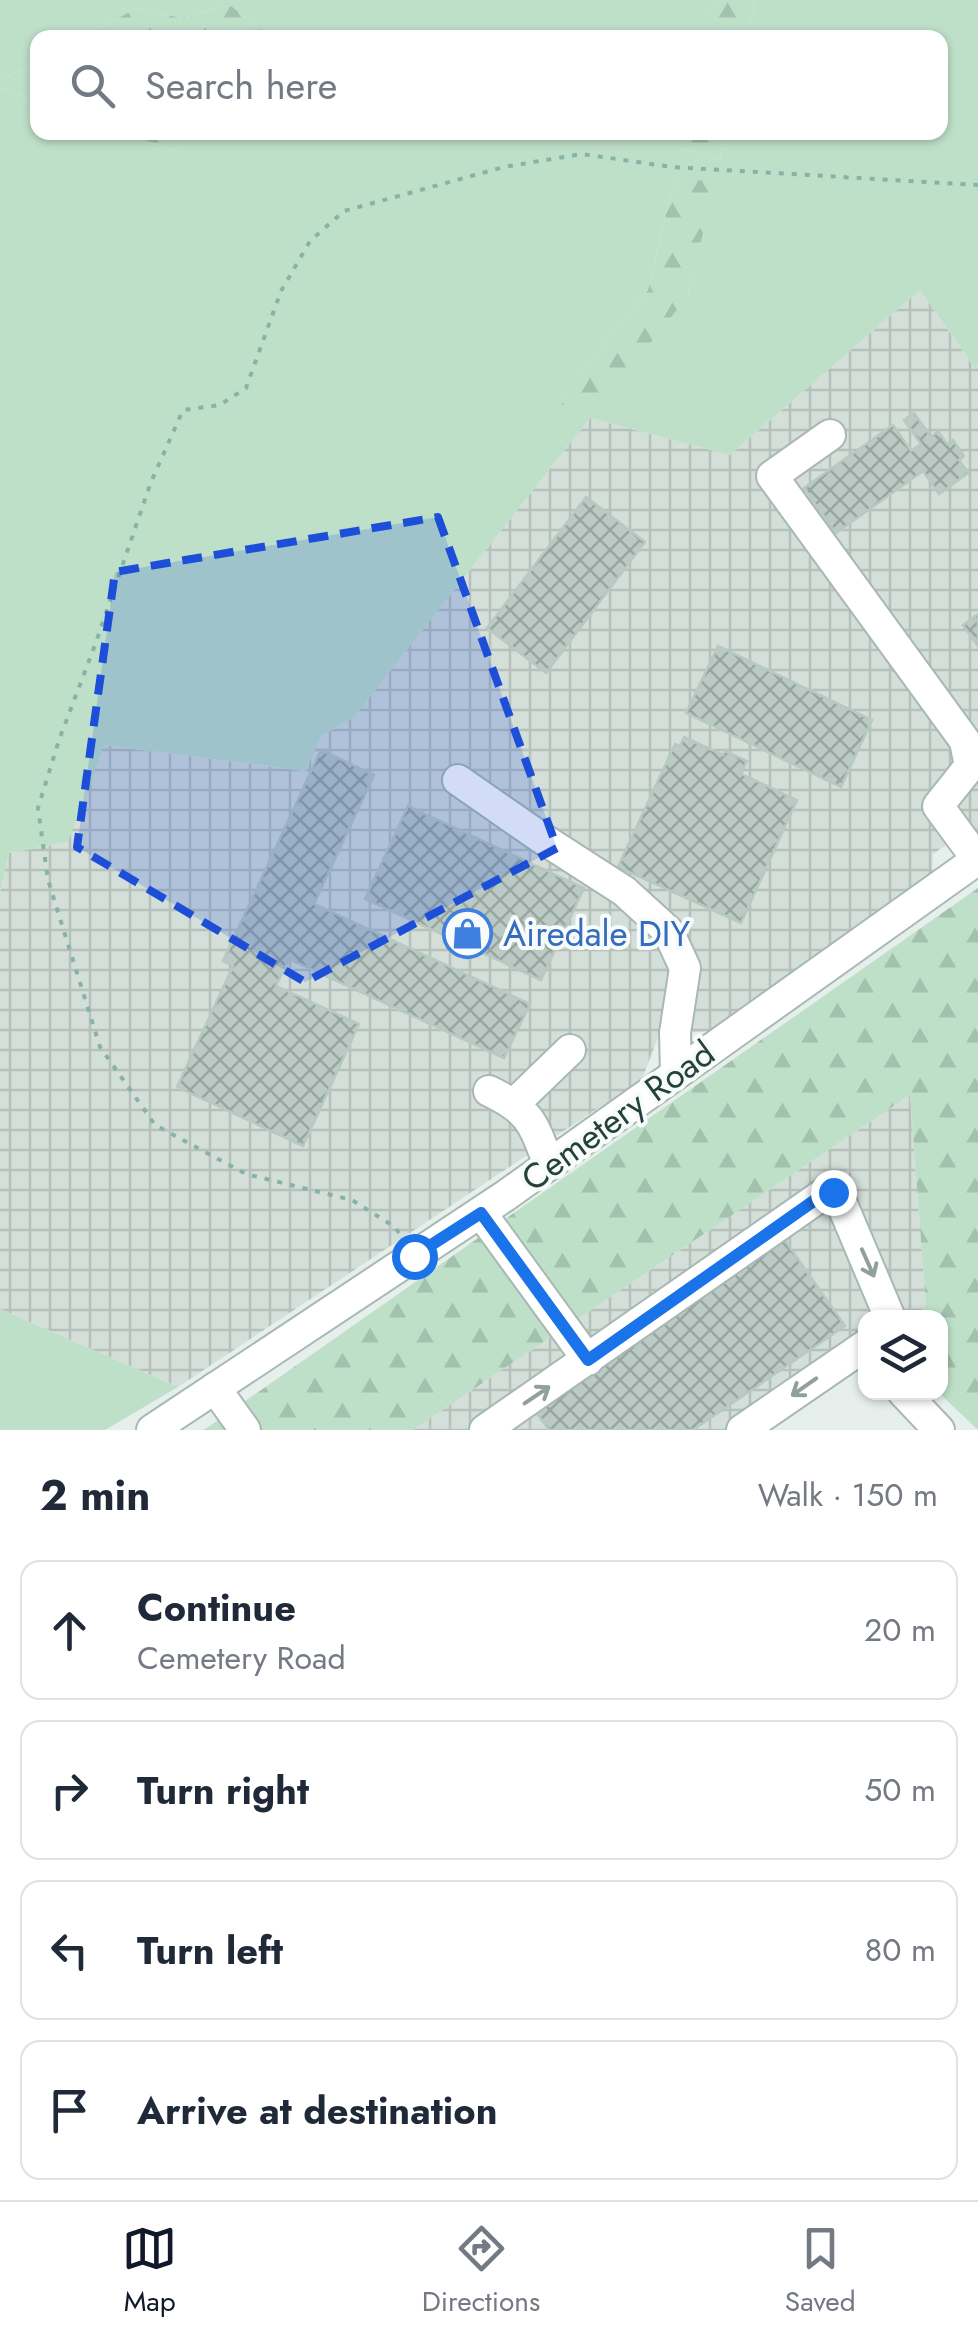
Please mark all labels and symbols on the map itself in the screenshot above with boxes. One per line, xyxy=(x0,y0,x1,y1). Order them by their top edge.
shop icon: Airedale DIY xyxy=(442,908,494,960)
place label: Airedale DIY xyxy=(503,909,690,959)
street label: Cemetery Road xyxy=(511,1029,725,1203)
route end xyxy=(811,1170,857,1216)
route start xyxy=(392,1234,438,1280)
one-way arrow xyxy=(860,1247,878,1278)
one-way arrow xyxy=(790,1376,818,1397)
one-way arrow xyxy=(522,1385,550,1406)

